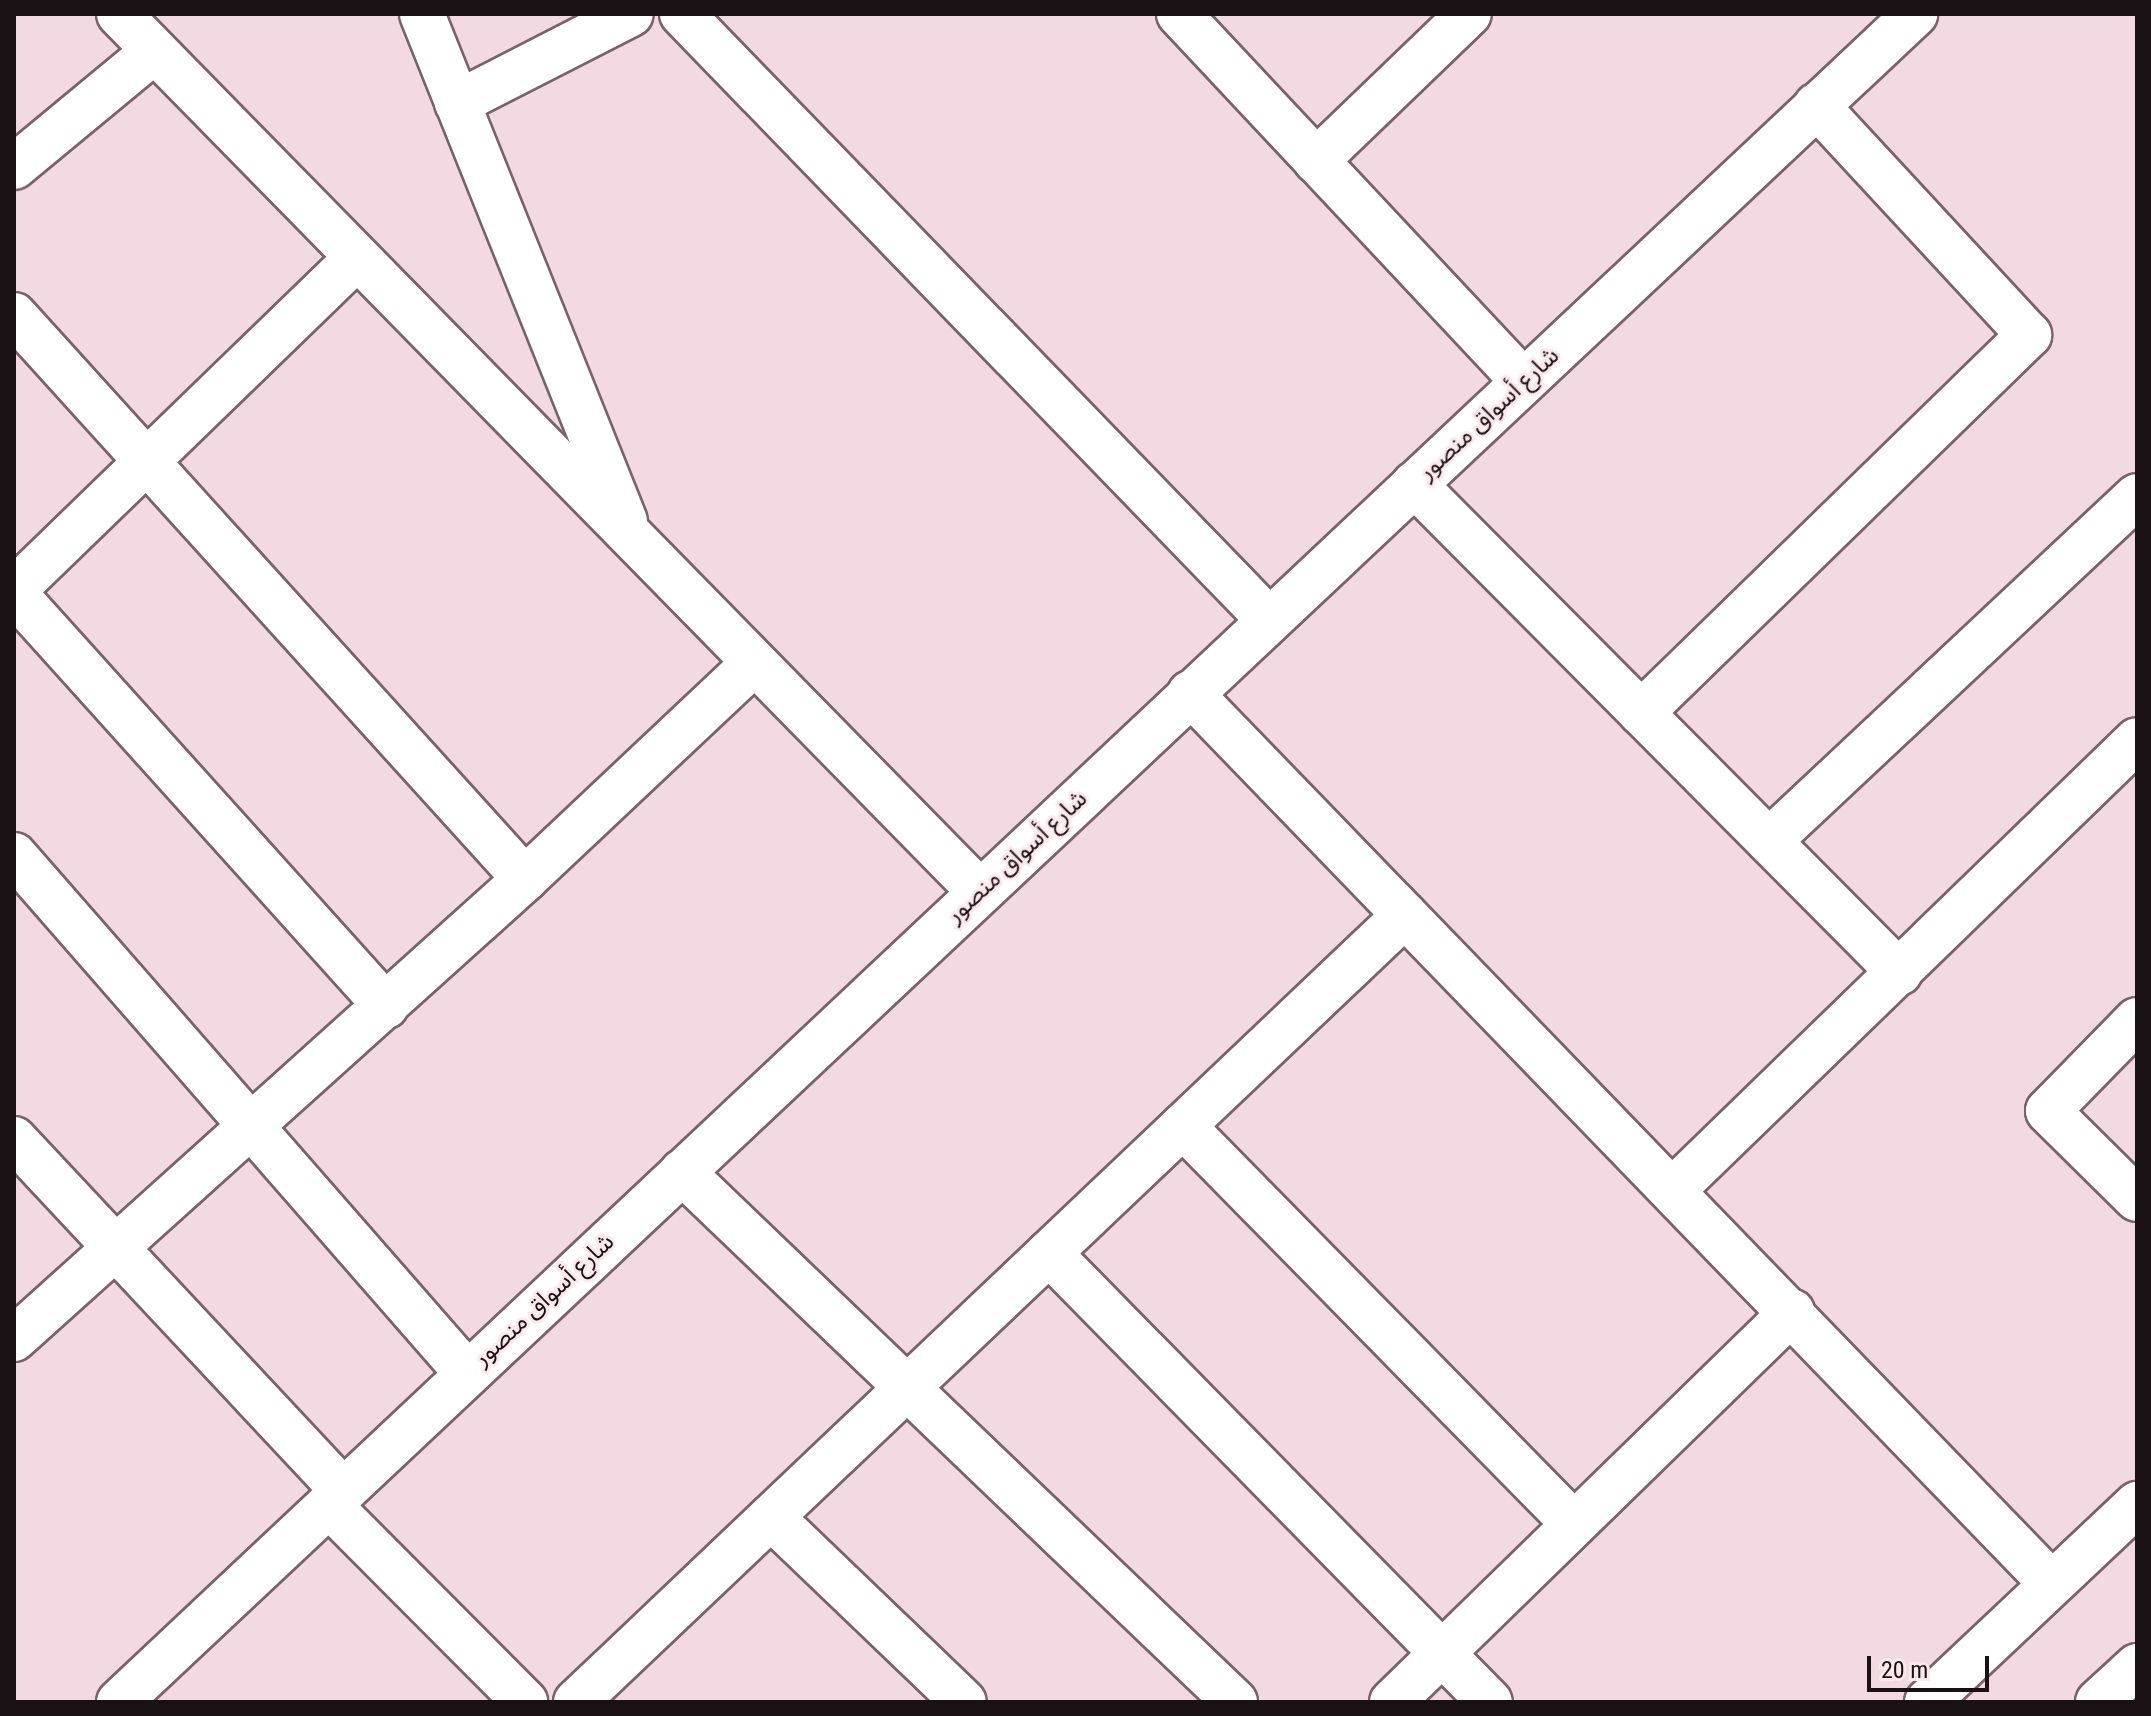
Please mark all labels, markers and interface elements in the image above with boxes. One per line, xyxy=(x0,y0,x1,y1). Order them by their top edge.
street label: شارع أسواق منصور xyxy=(1413,342,1565,486)
street label: شارع أسواق منصور xyxy=(941,785,1093,929)
street label: شارع أسواق منصور xyxy=(468,1228,620,1372)
scale bar xyxy=(1871,1640,1993,1690)
text: 20 m xyxy=(1881,1656,1928,1684)

